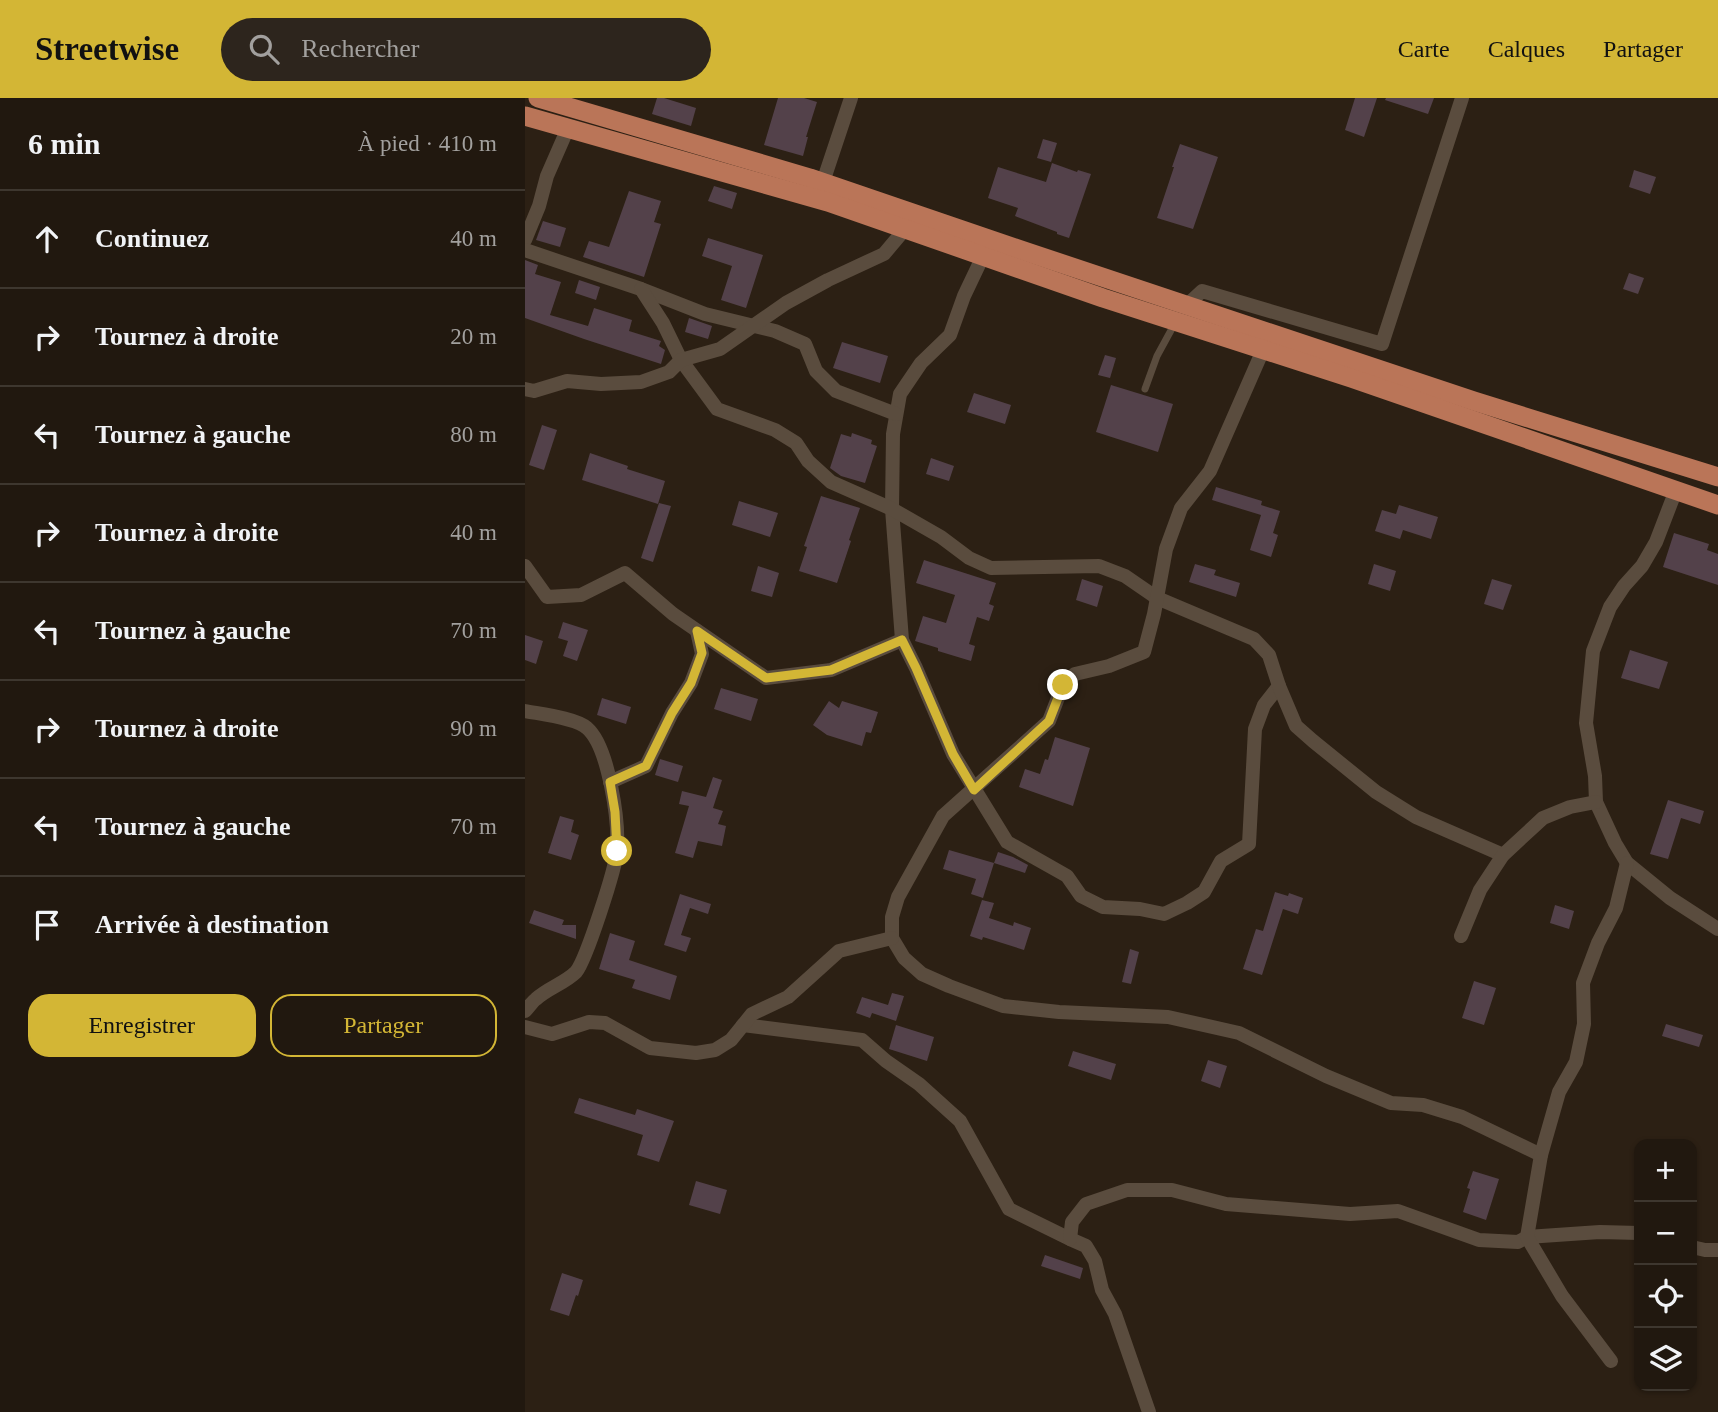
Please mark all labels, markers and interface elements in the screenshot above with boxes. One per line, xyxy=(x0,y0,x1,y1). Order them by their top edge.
search box xyxy=(221,18,711,81)
icon: search xyxy=(245,30,283,68)
text: Streetwise xyxy=(35,31,179,67)
text: Rechercher xyxy=(301,34,420,63)
text: Carte xyxy=(1398,36,1450,62)
text: Calques xyxy=(1488,36,1565,62)
text: Partager xyxy=(1603,36,1683,62)
text: 6 min xyxy=(28,127,101,160)
text: À pied · 410 m xyxy=(358,131,497,156)
icon: ahead xyxy=(28,220,66,258)
text: Continuez xyxy=(95,224,209,253)
text: 40 m xyxy=(450,226,497,251)
icon: right xyxy=(28,318,66,356)
text: Tournez à droite xyxy=(95,322,278,351)
text: 20 m xyxy=(450,324,497,349)
icon: left xyxy=(28,416,66,454)
text: Tournez à gauche xyxy=(95,420,291,449)
text: 80 m xyxy=(450,422,497,447)
icon: right xyxy=(28,514,66,552)
text: Tournez à droite xyxy=(95,518,278,547)
text: 40 m xyxy=(450,520,497,545)
icon: left xyxy=(28,612,66,650)
text: Tournez à gauche xyxy=(95,616,291,645)
text: 70 m xyxy=(450,618,497,643)
route end xyxy=(1047,669,1078,700)
icon: right xyxy=(28,710,66,748)
text: Tournez à droite xyxy=(95,714,278,743)
text: 90 m xyxy=(450,716,497,741)
icon: left xyxy=(28,808,66,846)
text: Tournez à gauche xyxy=(95,812,291,841)
text: 70 m xyxy=(450,814,497,839)
route start xyxy=(601,835,632,866)
icon: arrive xyxy=(28,906,66,944)
text: Arrivée à destination xyxy=(95,910,329,939)
button: Enregistrer xyxy=(28,994,256,1057)
button: Partager xyxy=(270,994,497,1057)
map controls xyxy=(1634,1139,1697,1391)
button: + xyxy=(1634,1139,1697,1202)
button: − xyxy=(1634,1202,1697,1265)
button: locate xyxy=(1634,1265,1697,1328)
button: layers xyxy=(1634,1328,1697,1391)

